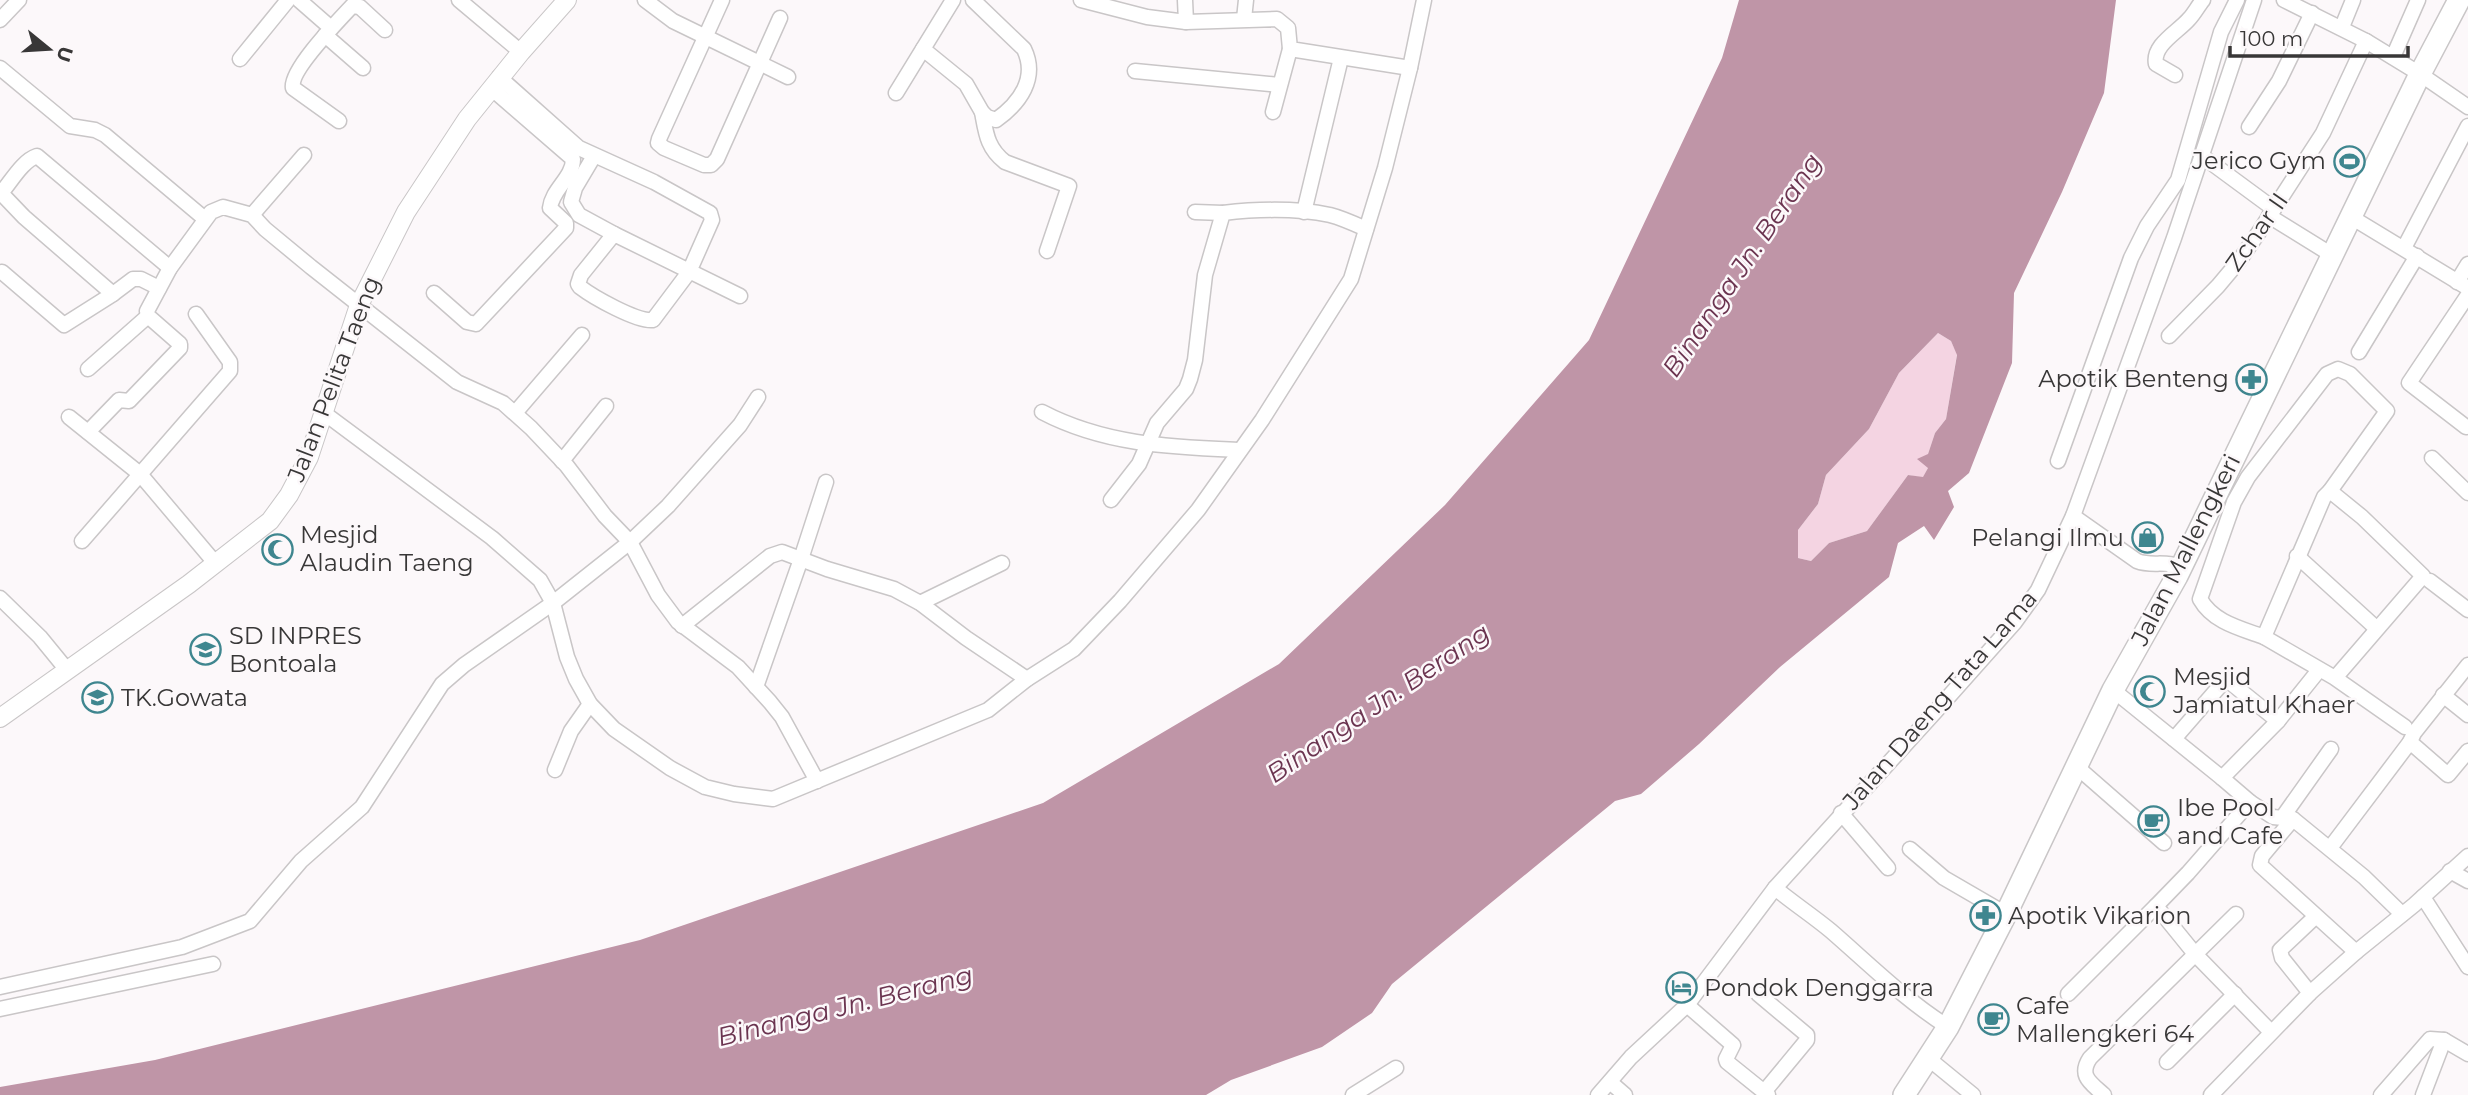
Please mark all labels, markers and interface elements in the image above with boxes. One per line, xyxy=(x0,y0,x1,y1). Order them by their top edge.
north arrow xyxy=(14,14,84,84)
scale bar xyxy=(2230,14,2408,58)
text: 100 m xyxy=(2240,26,2303,51)
text: U xyxy=(51,43,78,65)
sports icon: Jerico Gym xyxy=(2332,144,2366,178)
place label: Jerico Gym xyxy=(2191,146,2326,175)
water label: Binanga Jn. Berang xyxy=(1655,147,1829,383)
street label: Zchar II xyxy=(2219,187,2294,277)
street label: Jalan Pelita Taeng xyxy=(281,272,386,487)
pharmacy icon: Apotik Benteng xyxy=(2235,362,2269,396)
place label: Apotik Benteng xyxy=(2038,364,2229,393)
street label: Jalan Mallengkeri xyxy=(2124,449,2246,651)
place label: Mesjid Alaudin Taeng xyxy=(300,520,474,577)
shop icon: Pelangi Ilmu xyxy=(2130,521,2164,555)
place label: Pelangi Ilmu xyxy=(1971,523,2124,552)
mosque icon: Mesjid Alaudin Taeng xyxy=(260,532,294,566)
street label: Jalan Daeng Tata Lama xyxy=(1836,584,2043,816)
water label: Binanga Jn. Berang xyxy=(1260,616,1496,790)
place label: SD INPRES Bontoala xyxy=(229,621,362,678)
school or university icon: SD INPRES Bontoala xyxy=(189,633,223,667)
place label: Mesjid Jamiatul Khaer xyxy=(2172,662,2355,719)
mosque icon: Mesjid Jamiatul Khaer xyxy=(2133,674,2167,708)
school or university icon: TK.Gowata xyxy=(81,681,115,715)
place label: TK.Gowata xyxy=(121,683,248,712)
place label: Ibe Pool and Cafe xyxy=(2177,793,2283,850)
cafe icon: Ibe Pool and Cafe xyxy=(2137,805,2171,839)
pharmacy icon: Apotik Vikarion xyxy=(1968,899,2002,933)
place label: Apotik Vikarion xyxy=(2008,901,2192,930)
water label: Binanga Jn. Berang xyxy=(714,959,976,1053)
hotel icon: Pondok Denggarra xyxy=(1664,971,1698,1005)
place label: Pondok Denggarra xyxy=(1704,973,1934,1002)
place label: Cafe Mallengkeri 64 xyxy=(2016,991,2194,1048)
cafe icon: Cafe Mallengkeri 64 xyxy=(1976,1003,2010,1037)

